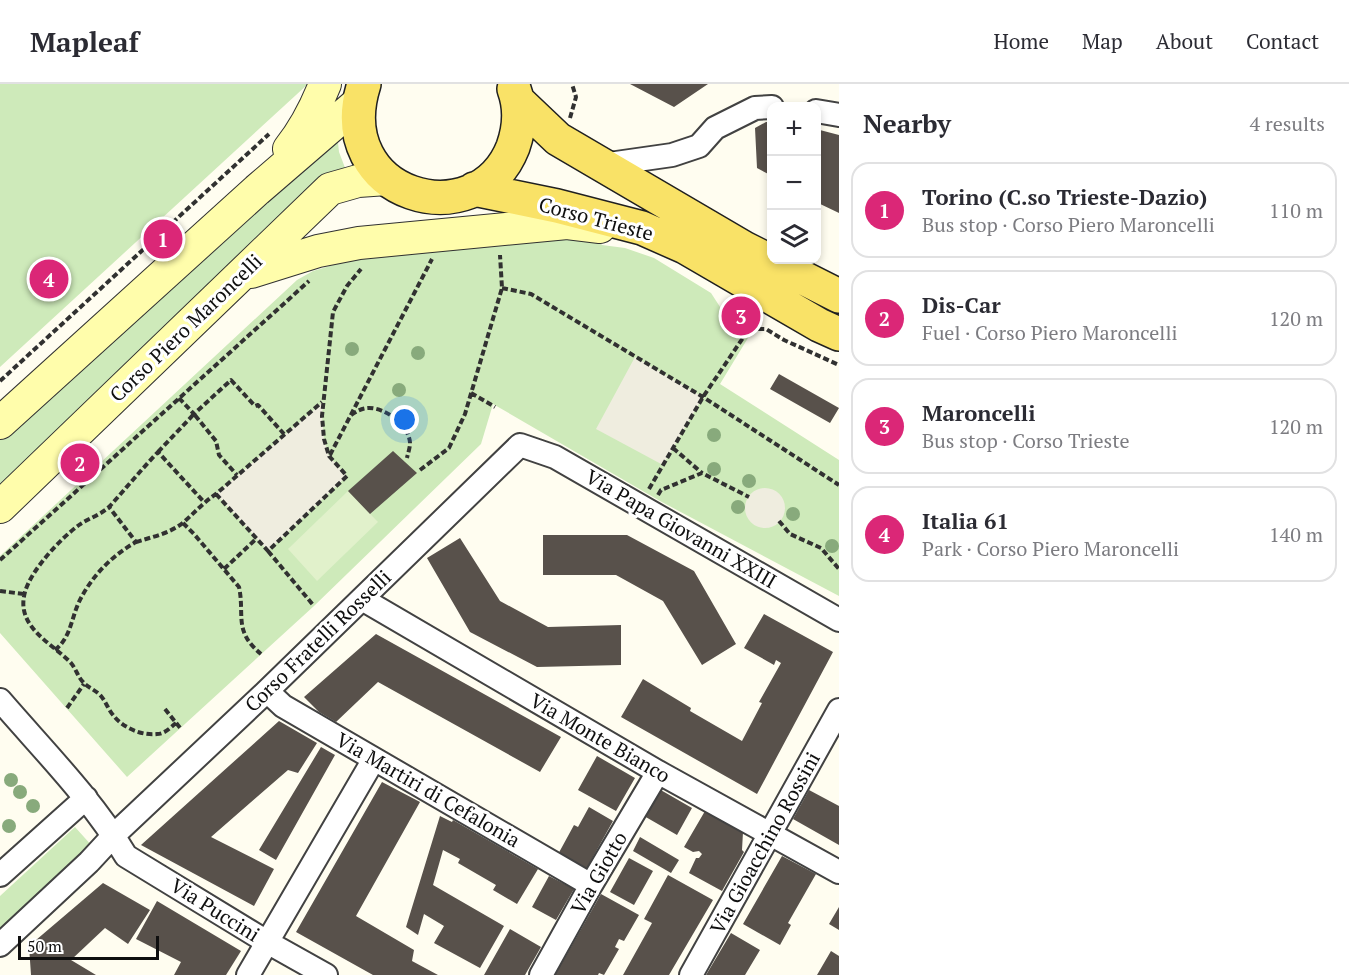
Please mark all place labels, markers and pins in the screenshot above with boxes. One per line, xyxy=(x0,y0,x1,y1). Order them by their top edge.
pin: 1 xyxy=(144,216,182,262)
pin: 4 xyxy=(29,256,68,302)
pin: 3 xyxy=(722,294,760,338)
pin: 2 xyxy=(60,440,100,485)

